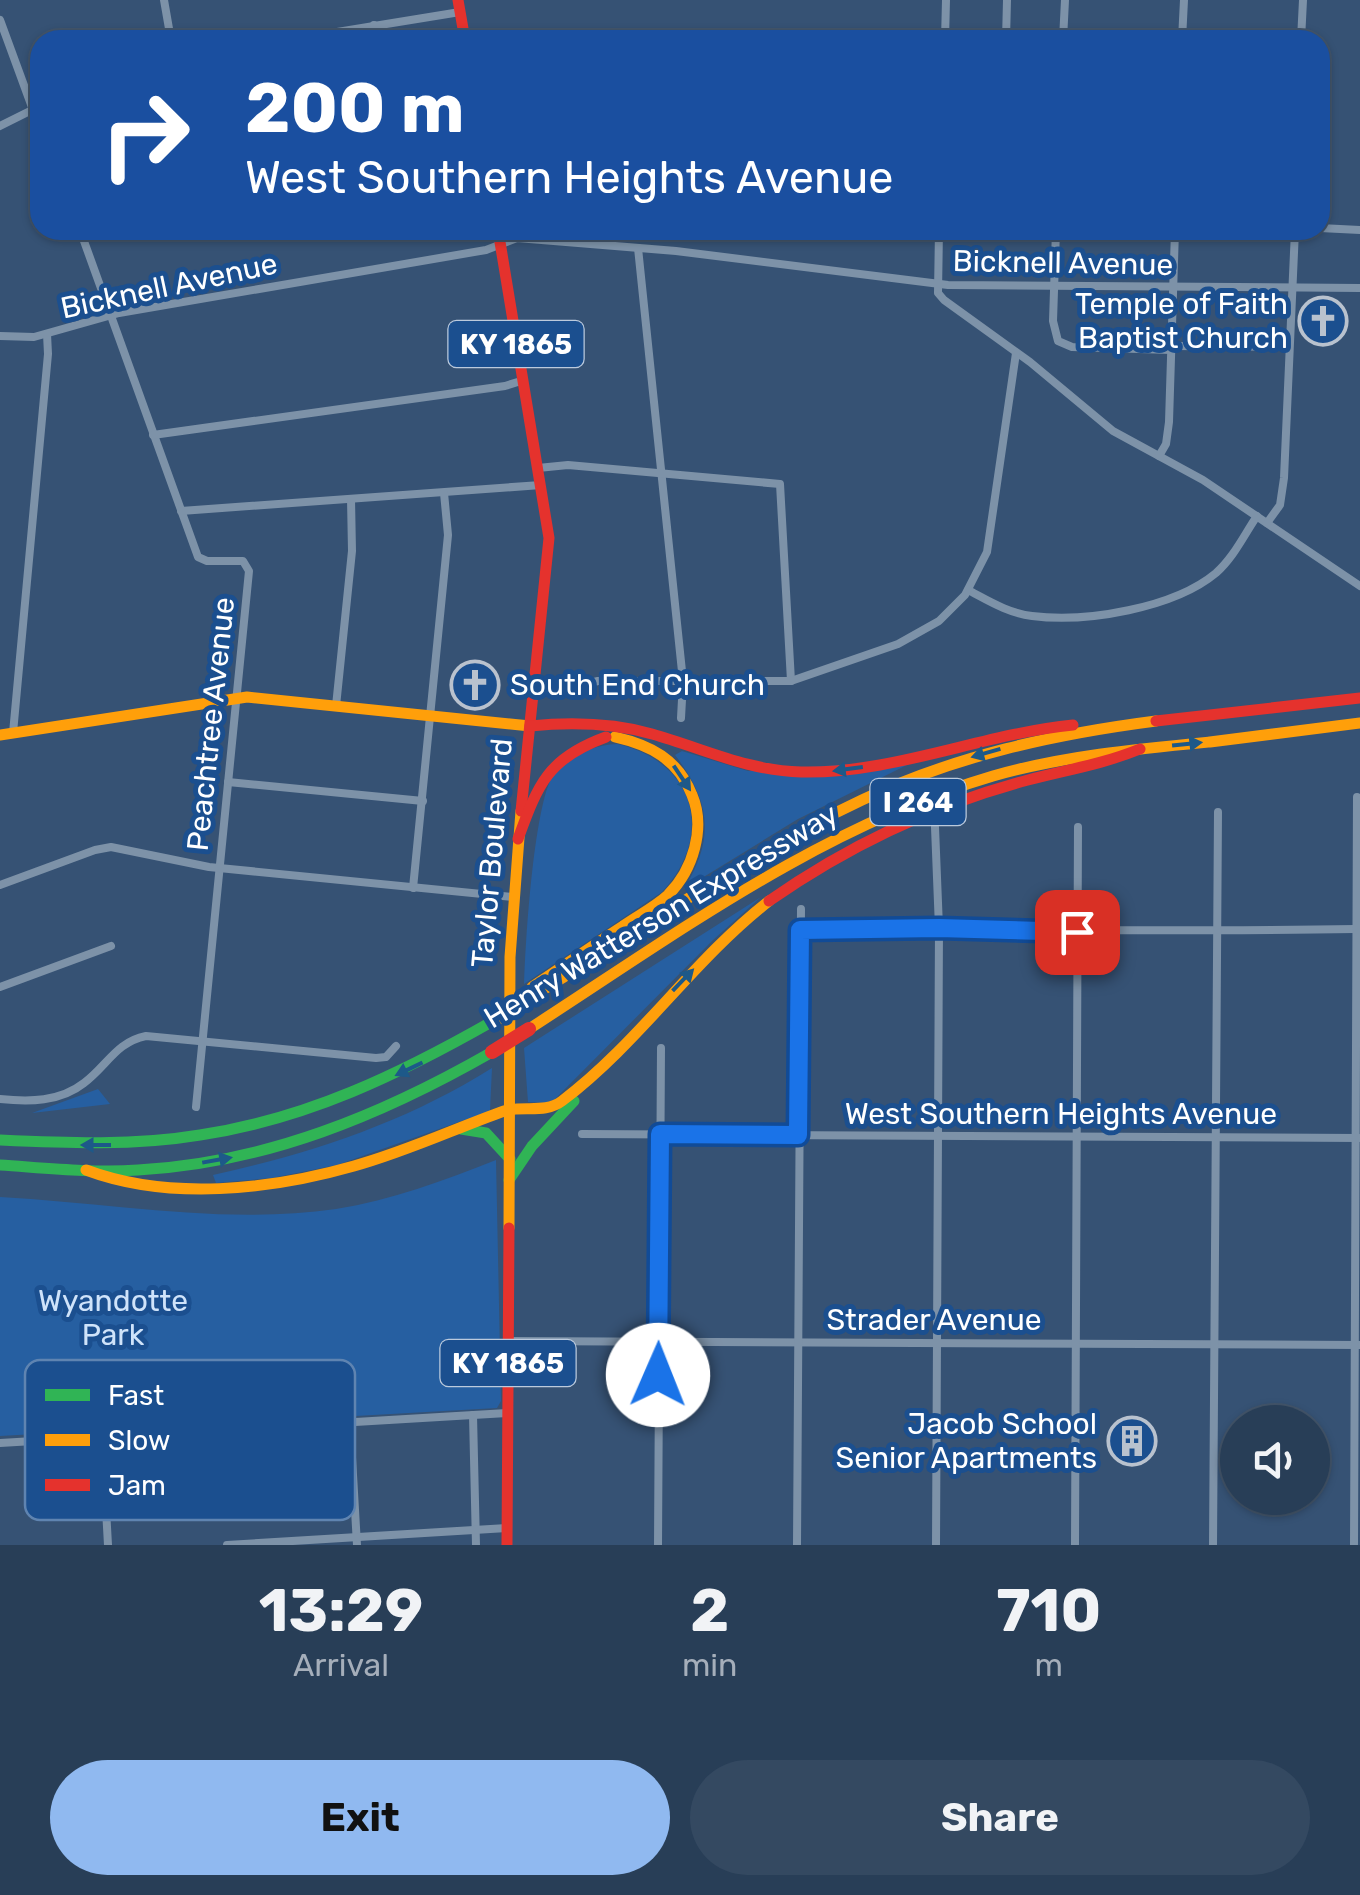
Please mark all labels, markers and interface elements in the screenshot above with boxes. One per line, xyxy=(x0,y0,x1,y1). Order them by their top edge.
text: 200 m xyxy=(245,67,465,150)
icon: right xyxy=(80,70,210,200)
text: West Southern Heights Avenue xyxy=(245,151,894,204)
street label: Bicknell Avenue xyxy=(952,243,1174,283)
street label: Bicknell Avenue xyxy=(57,245,281,327)
place label: Temple of Faith Baptist Church xyxy=(1075,286,1288,356)
church icon: Temple of Faith Baptist Church xyxy=(1297,295,1349,347)
road number: KY 1865 xyxy=(448,321,584,367)
street label: Peachtree Avenue xyxy=(180,595,242,853)
church icon: South End Church xyxy=(449,659,501,711)
place label: South End Church xyxy=(510,667,765,703)
one-way arrow xyxy=(1172,736,1204,752)
street label: Taylor Boulevard xyxy=(464,737,520,969)
one-way arrow xyxy=(970,746,1001,762)
one-way arrow xyxy=(831,761,863,777)
one-way arrow xyxy=(672,765,691,791)
road number: I 264 xyxy=(870,779,966,825)
street label: Henry Watterson Expressway xyxy=(477,796,845,1036)
pin xyxy=(1035,890,1120,975)
icon: arrive xyxy=(1050,905,1105,960)
one-way arrow xyxy=(671,968,694,992)
one-way arrow xyxy=(394,1061,423,1078)
street label: West Southern Heights Avenue xyxy=(845,1096,1277,1132)
one-way arrow xyxy=(79,1137,111,1153)
one-way arrow xyxy=(202,1152,234,1167)
park label: Wyandotte Park xyxy=(38,1283,188,1353)
street label: Strader Avenue xyxy=(826,1302,1042,1338)
position arrow xyxy=(606,1323,710,1427)
road number: KY 1865 xyxy=(440,1340,576,1386)
legend xyxy=(25,1360,355,1520)
text: Fast xyxy=(108,1379,164,1412)
map controls xyxy=(1220,1405,1330,1515)
button: sound xyxy=(1220,1405,1330,1515)
place label: Jacob School Senior Apartments xyxy=(835,1406,1097,1476)
building icon: Jacob School Senior Apartments xyxy=(1106,1415,1158,1467)
text: Slow xyxy=(108,1424,170,1457)
text: Jam xyxy=(108,1469,166,1502)
text: 13:29 xyxy=(259,1575,423,1646)
text: 2 xyxy=(690,1575,729,1646)
text: 710 xyxy=(996,1575,1101,1646)
text: Arrival xyxy=(293,1646,389,1684)
text: min xyxy=(682,1646,737,1684)
text: m xyxy=(1035,1646,1063,1684)
button: Exit xyxy=(50,1760,670,1875)
button: Share xyxy=(690,1760,1310,1875)

